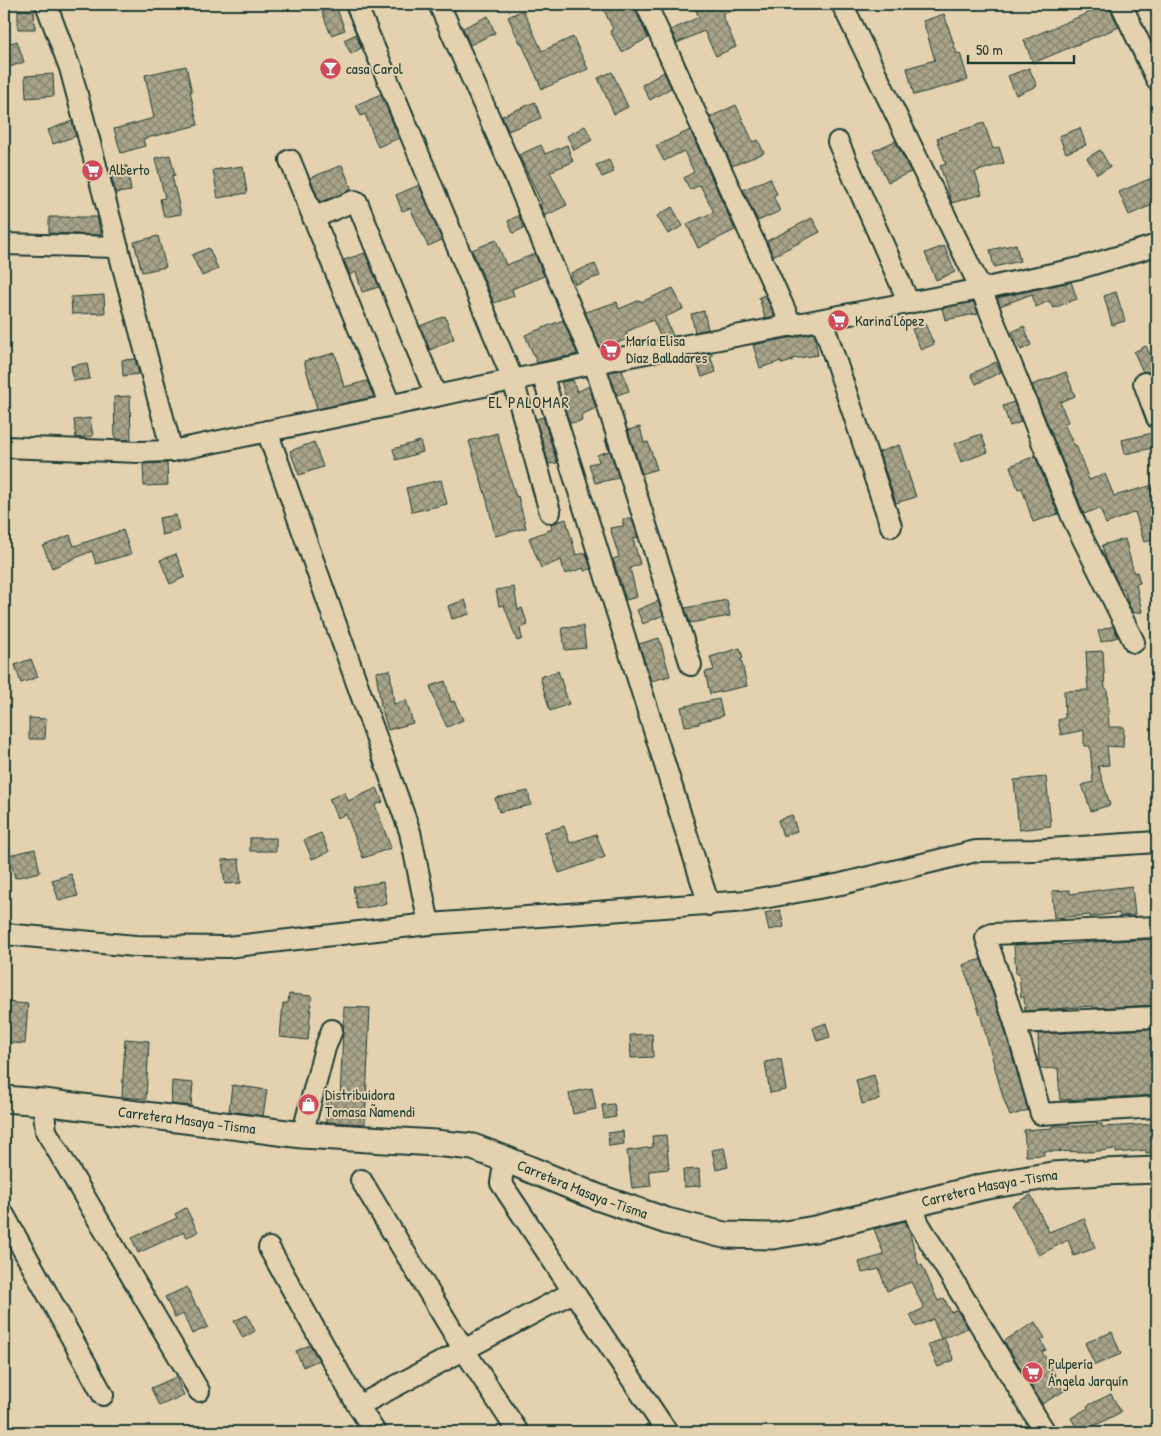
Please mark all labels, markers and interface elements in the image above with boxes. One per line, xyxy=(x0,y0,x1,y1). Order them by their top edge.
scale bar xyxy=(968,32,1075,64)
text: 50 m xyxy=(976,39,1003,60)
bar icon: casa Carol xyxy=(318,57,342,81)
place label: casa Carol xyxy=(346,58,403,79)
supermarket icon: Alberto xyxy=(81,158,105,182)
place label: Alberto xyxy=(109,159,149,180)
supermarket icon: Karina López xyxy=(827,309,851,333)
place label: Karina López xyxy=(855,310,925,331)
place label: María Elisa Díaz Balladares xyxy=(626,330,708,368)
supermarket icon: María Elisa Díaz Balladares xyxy=(598,338,622,362)
district label: EL PALOMAR xyxy=(488,391,570,413)
place label: Distribuidora Tomasa Ñamendi xyxy=(325,1084,415,1122)
shop icon: Distribuidora Tomasa Ñamendi xyxy=(297,1092,321,1116)
street label: Carretera Masaya -Tisma xyxy=(117,1101,257,1139)
street label: Carretera Masaya -Tisma xyxy=(514,1154,651,1224)
street label: Carretera Masaya -Tisma xyxy=(919,1164,1058,1212)
place label: Pulpería Ángela Jarquín xyxy=(1048,1353,1129,1391)
supermarket icon: Pulpería Ángela Jarquín xyxy=(1020,1361,1044,1385)

